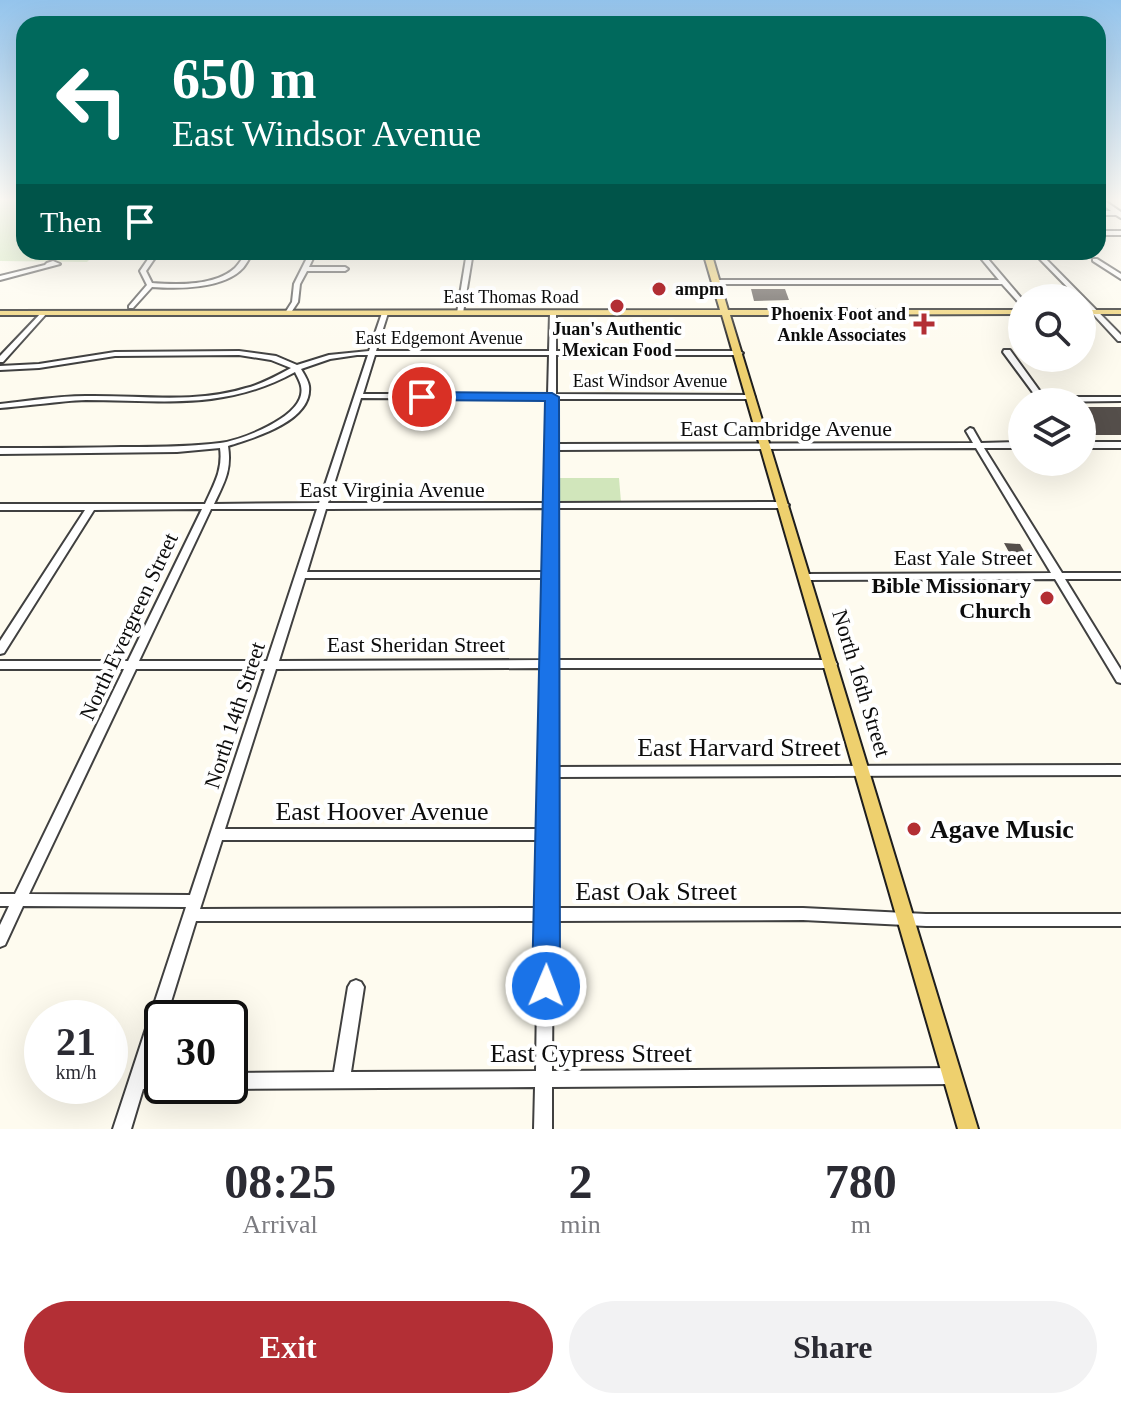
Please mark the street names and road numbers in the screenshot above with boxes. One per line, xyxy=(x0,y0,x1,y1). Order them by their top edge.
street label: East Thomas Road xyxy=(443,287,579,307)
street label: East Edgemont Avenue xyxy=(355,328,523,348)
street label: East Windsor Avenue xyxy=(573,371,727,391)
street label: East Cambridge Avenue xyxy=(680,416,892,441)
street label: East Virginia Avenue xyxy=(299,477,485,502)
street label: North Evergreen Street xyxy=(74,529,183,724)
street label: East Yale Street xyxy=(894,545,1032,570)
street label: North 16th Street xyxy=(827,606,896,760)
street label: East Sheridan Street xyxy=(327,632,505,657)
street label: North 14th Street xyxy=(199,639,270,792)
street label: East Harvard Street xyxy=(637,733,842,762)
street label: East Hoover Avenue xyxy=(275,797,489,826)
street label: East Oak Street xyxy=(575,877,738,906)
street label: East Cypress Street xyxy=(490,1039,693,1068)

